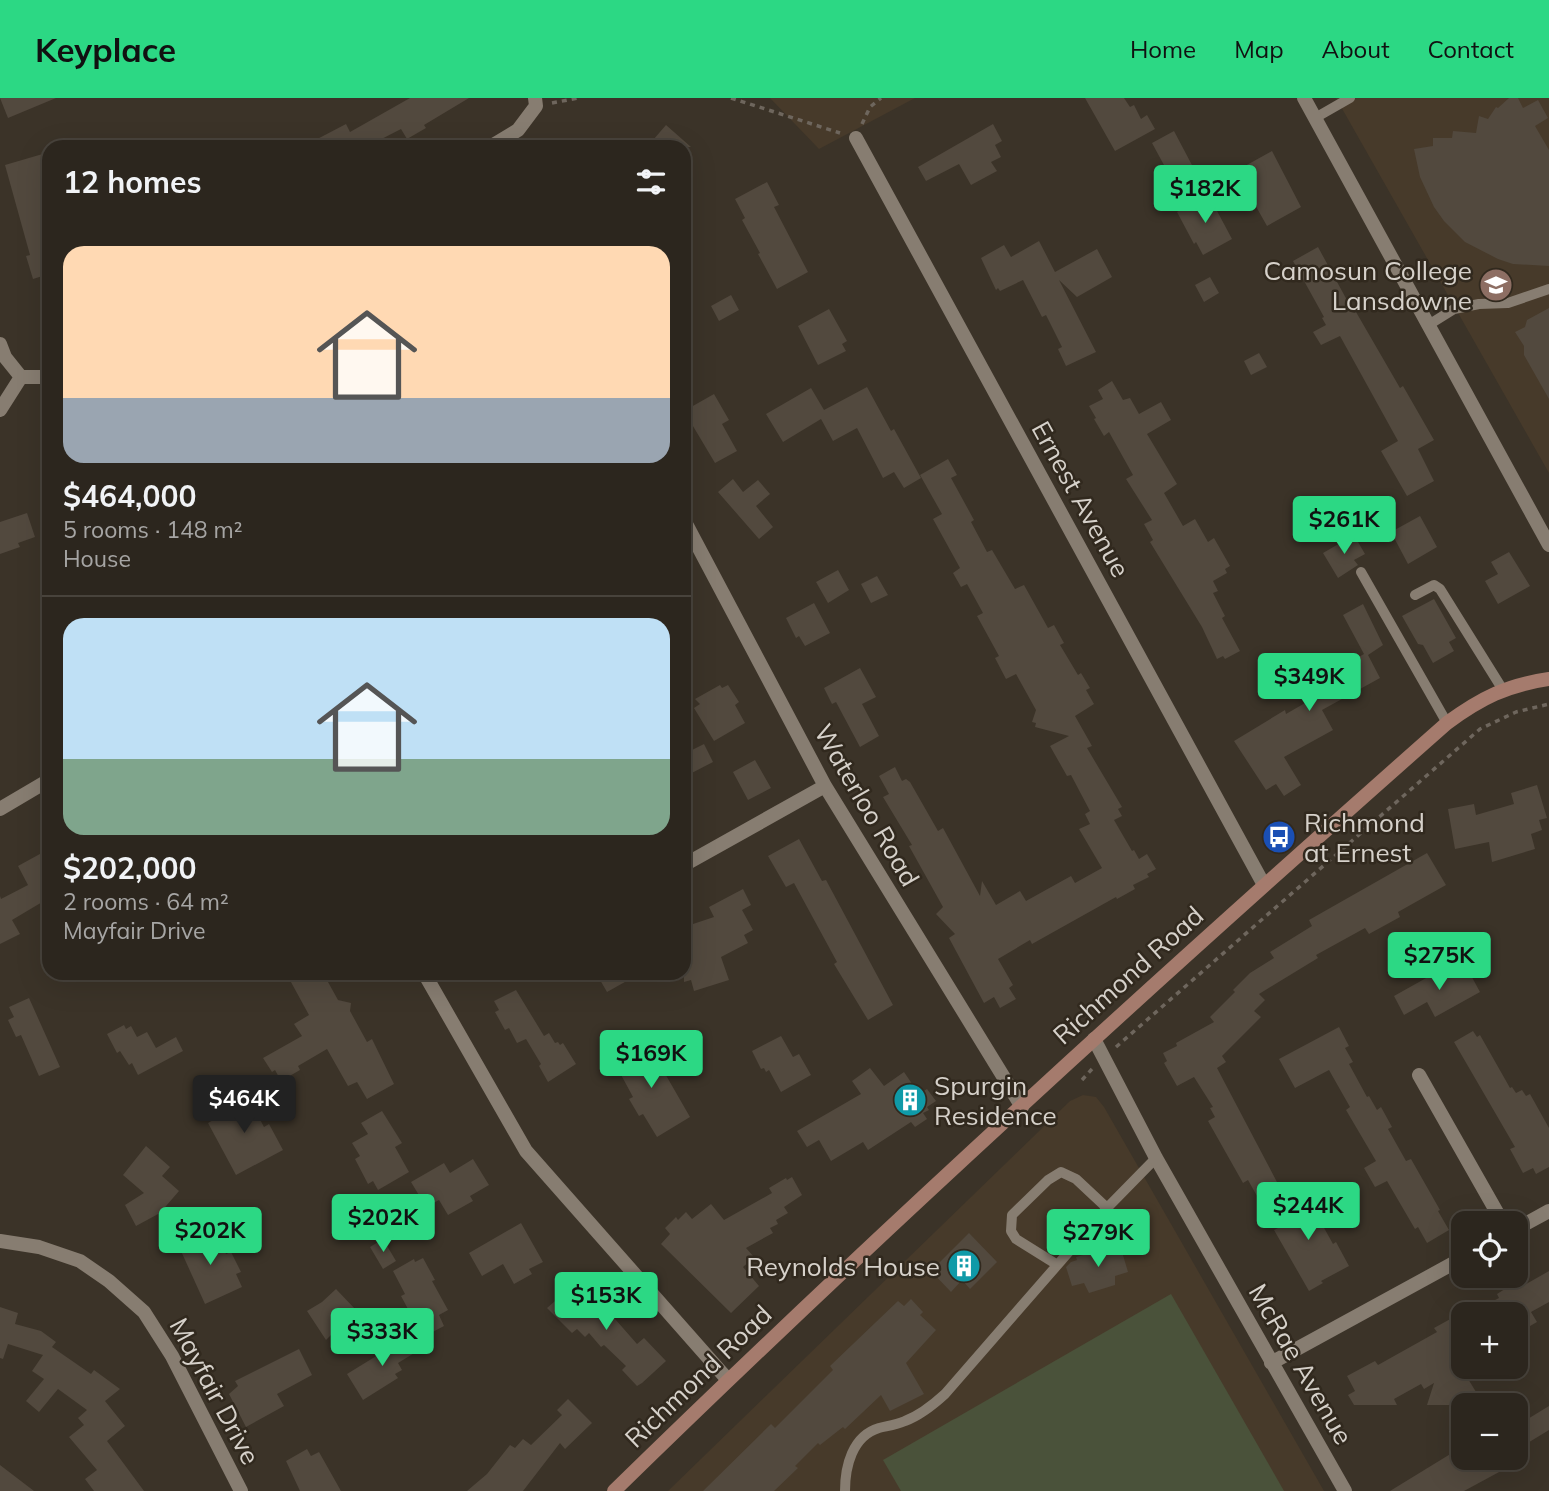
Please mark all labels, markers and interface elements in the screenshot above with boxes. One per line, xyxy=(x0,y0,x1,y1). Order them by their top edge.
text: Keyplace xyxy=(35,29,176,70)
text: Home xyxy=(1130,34,1196,64)
text: Map xyxy=(1234,34,1284,64)
text: About xyxy=(1322,34,1390,64)
text: Contact xyxy=(1428,34,1514,64)
text: 12 homes xyxy=(63,163,202,201)
icon: filters xyxy=(632,163,670,201)
pin: $182K xyxy=(1156,166,1254,225)
text: $182K xyxy=(1170,173,1240,202)
place label: Camosun College Lansdowne xyxy=(1263,254,1472,317)
school or university icon: Camosun College Lansdowne xyxy=(1477,266,1515,304)
icon: home xyxy=(304,292,430,418)
street label: Ernest Avenue xyxy=(1025,415,1137,583)
text: $464,000 xyxy=(63,477,196,515)
pin: $261K xyxy=(1295,496,1393,556)
text: $261K xyxy=(1309,504,1379,533)
text: 5 rooms · 148 m² xyxy=(63,515,243,544)
text: House xyxy=(63,544,131,573)
pin: $349K xyxy=(1260,654,1358,713)
text: $349K xyxy=(1274,661,1344,690)
icon: home xyxy=(304,664,430,790)
street label: Waterloo Road xyxy=(807,718,927,892)
place label: Richmond at Ernest xyxy=(1304,806,1425,869)
bus stop icon: Richmond at Ernest xyxy=(1260,818,1298,856)
text: $202,000 xyxy=(63,849,196,887)
text: 2 rooms · 64 m² xyxy=(63,887,229,916)
street label: Richmond Road xyxy=(1046,899,1210,1051)
text: Mayfair Drive xyxy=(63,916,206,945)
pin: $275K xyxy=(1390,932,1488,992)
text: $275K xyxy=(1404,940,1474,969)
pin: $169K xyxy=(602,1030,700,1090)
text: $169K xyxy=(616,1038,686,1067)
place label: Spurgin Residence xyxy=(934,1069,1057,1132)
pin: $464K xyxy=(195,1076,293,1135)
building icon: Spurgin Residence xyxy=(891,1081,929,1119)
text: $464K xyxy=(209,1083,279,1112)
pin: $244K xyxy=(1259,1182,1357,1242)
text: $244K xyxy=(1273,1190,1343,1219)
pin: $202K xyxy=(334,1194,432,1254)
text: $202K xyxy=(348,1202,418,1231)
pin: $202K xyxy=(161,1208,259,1267)
pin: $279K xyxy=(1049,1210,1147,1269)
map controls xyxy=(1451,1211,1528,1470)
button: locate xyxy=(1451,1211,1528,1288)
text: $202K xyxy=(175,1215,245,1244)
text: $279K xyxy=(1063,1217,1133,1246)
building icon: Reynolds House xyxy=(945,1247,983,1285)
place label: Reynolds House xyxy=(746,1250,940,1283)
pin: $153K xyxy=(557,1272,655,1332)
street label: McRae Avenue xyxy=(1242,1278,1360,1450)
text: $153K xyxy=(571,1280,641,1309)
street label: Richmond Road xyxy=(618,1298,778,1454)
button: + xyxy=(1451,1302,1528,1379)
pin: $333K xyxy=(333,1308,431,1368)
street label: Mayfair Drive xyxy=(163,1312,267,1470)
text: $333K xyxy=(347,1316,417,1345)
button: − xyxy=(1451,1393,1528,1470)

